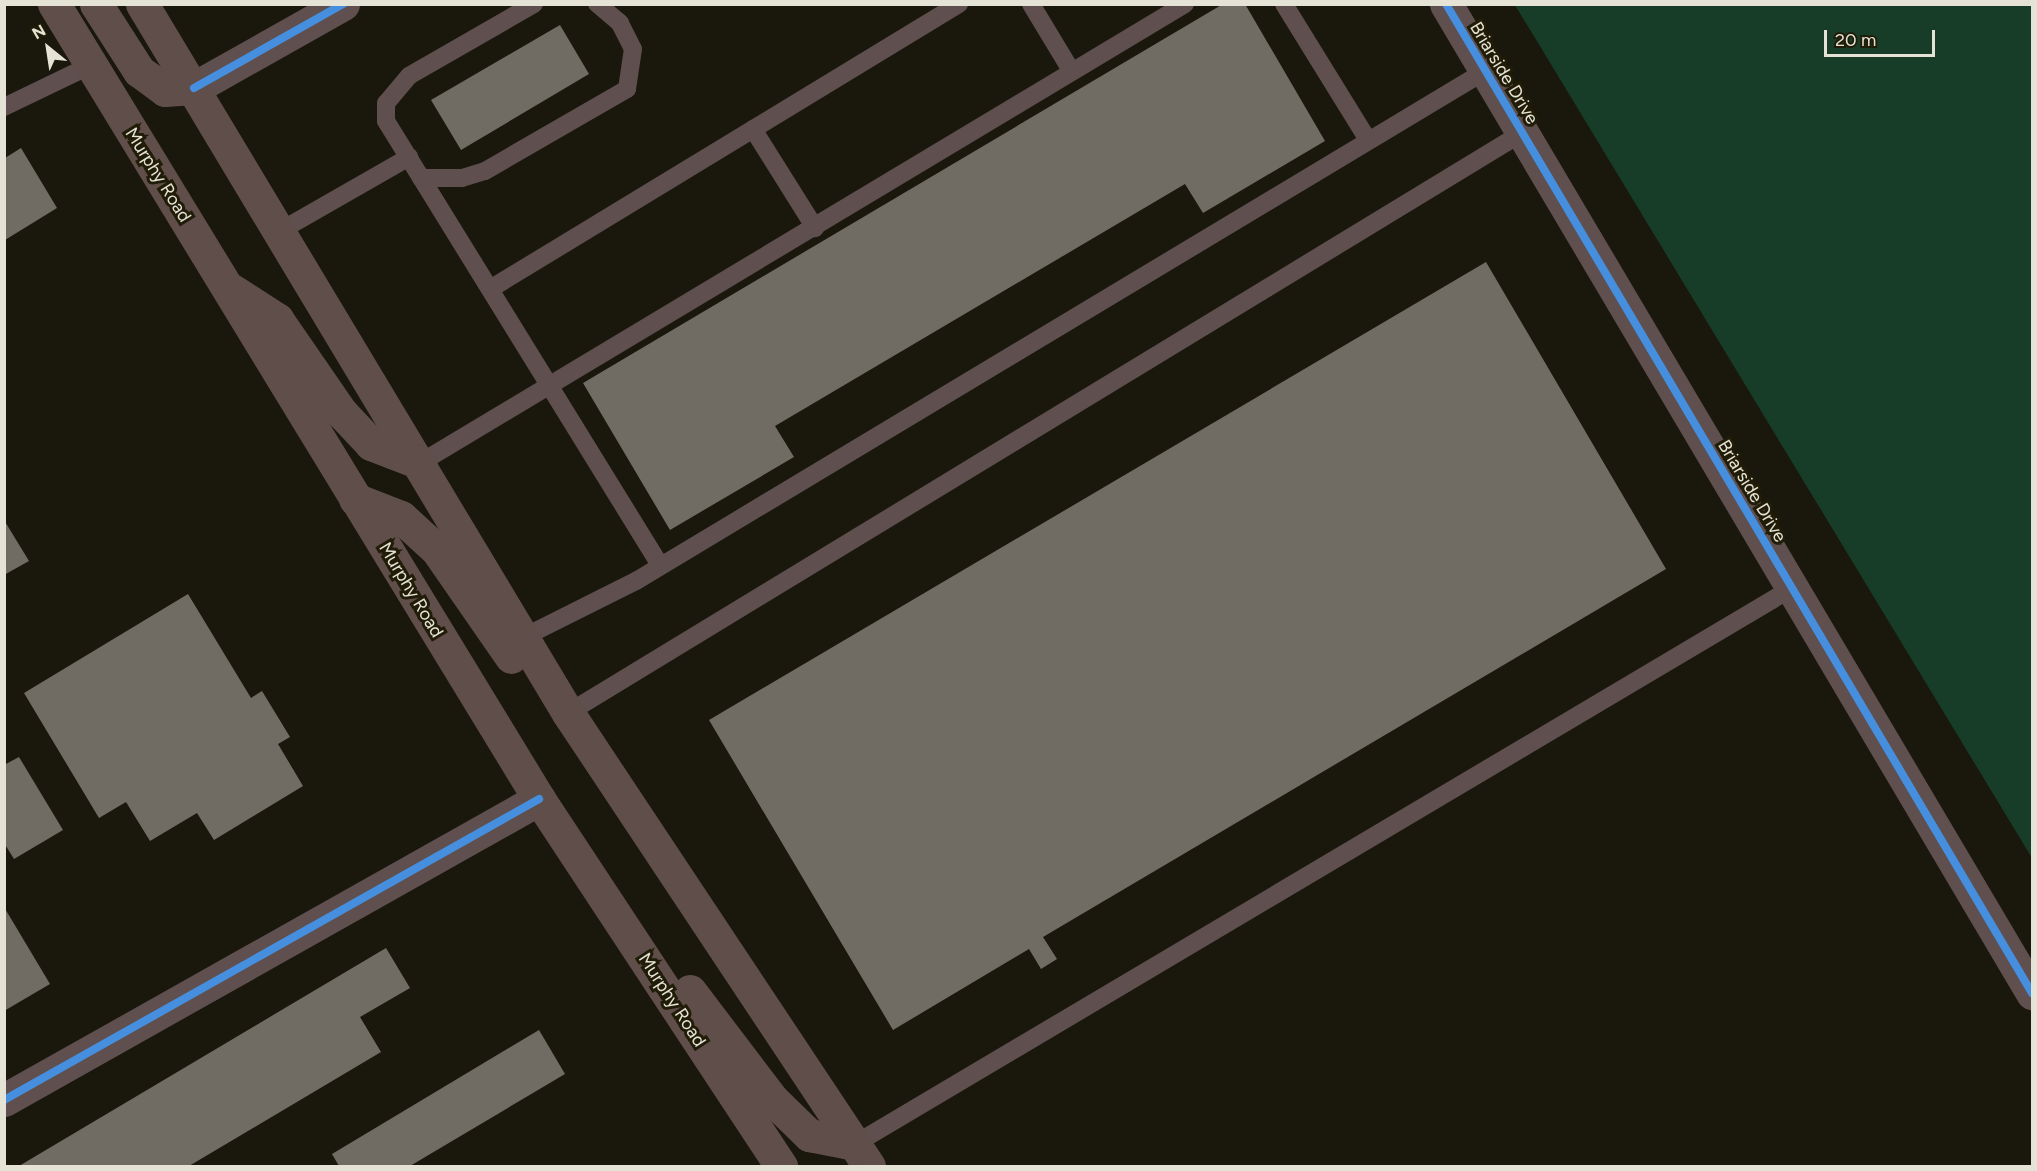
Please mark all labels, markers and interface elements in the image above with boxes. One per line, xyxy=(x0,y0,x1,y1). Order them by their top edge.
north arrow xyxy=(18,18,78,78)
street label: Briarside Drive xyxy=(1465,18,1543,128)
scale bar xyxy=(1827,18,1938,56)
text: N xyxy=(29,21,49,43)
text: 20 m xyxy=(1835,29,1876,51)
street label: Murphy Road xyxy=(120,124,196,226)
street label: Briarside Drive xyxy=(1713,436,1791,546)
street label: Murphy Road xyxy=(374,538,448,642)
street label: Murphy Road xyxy=(634,949,710,1051)

